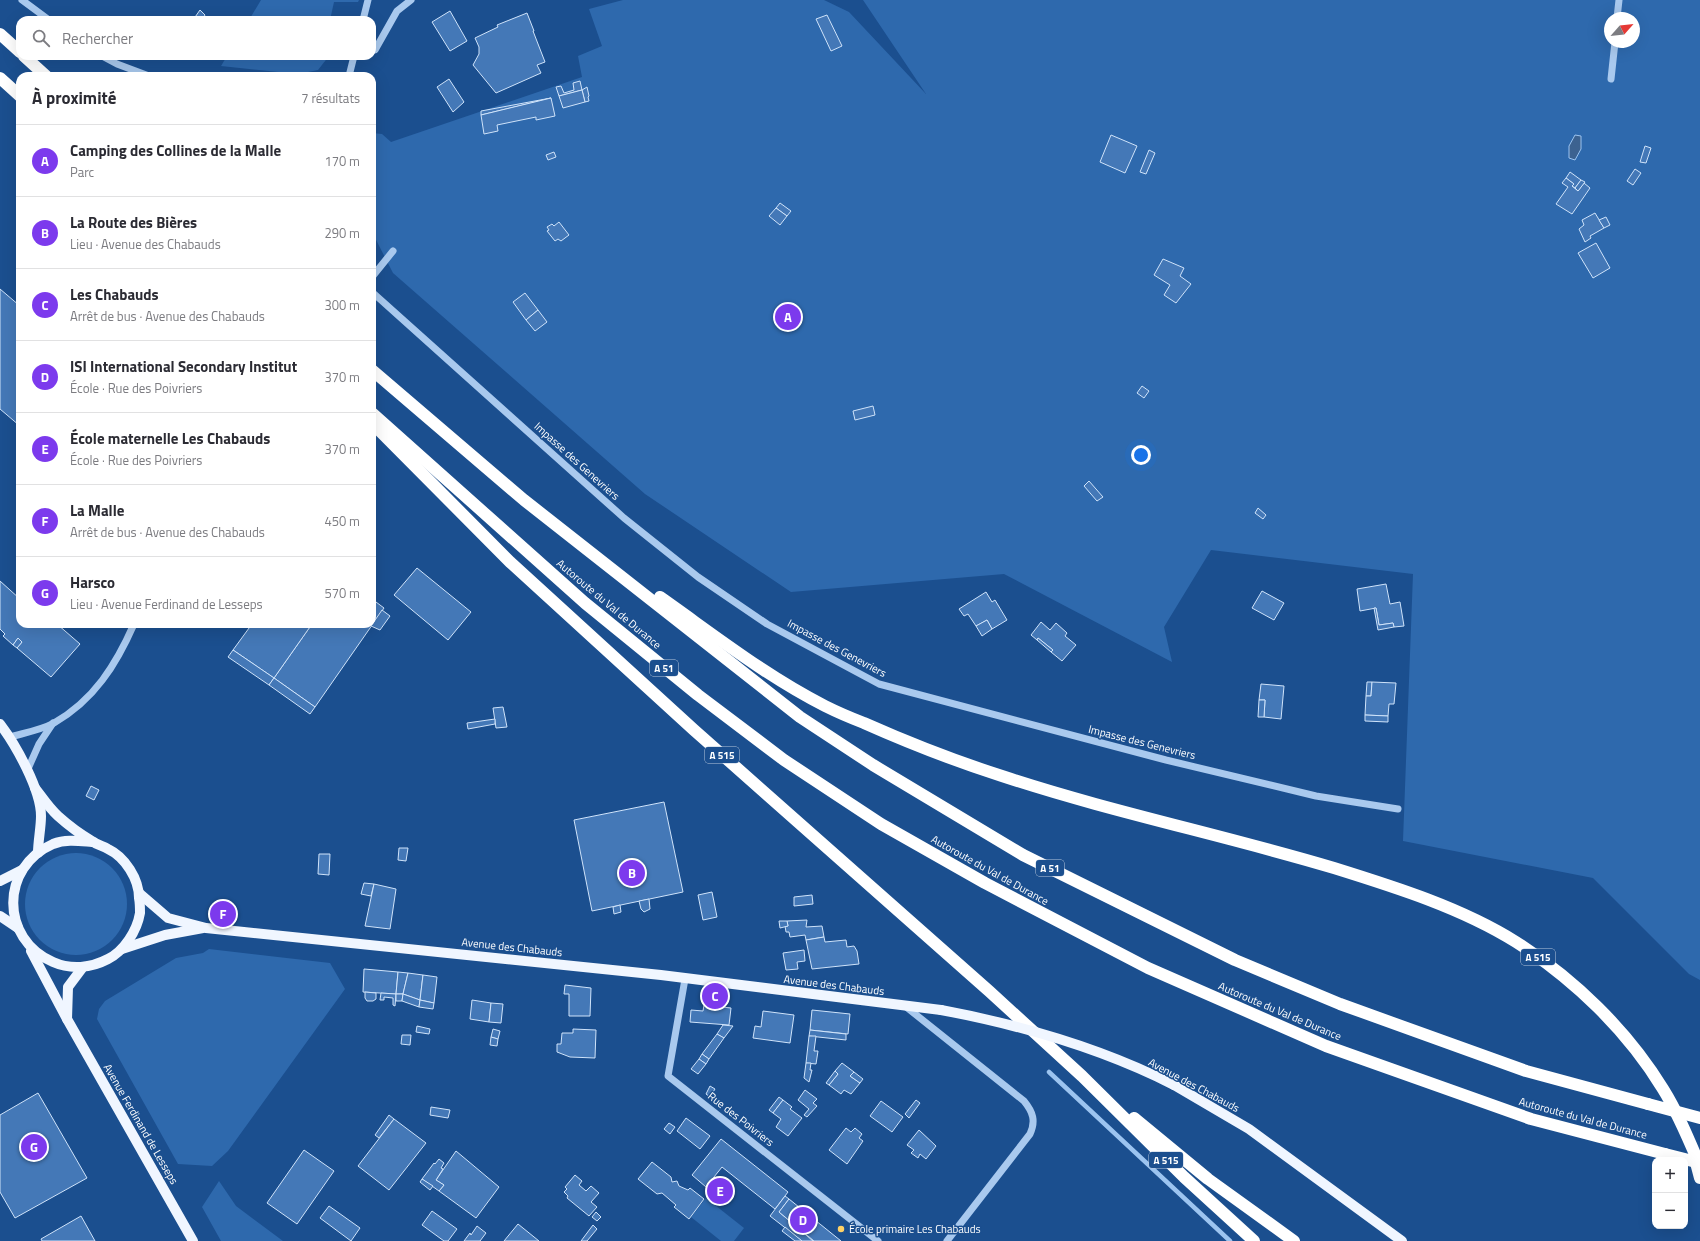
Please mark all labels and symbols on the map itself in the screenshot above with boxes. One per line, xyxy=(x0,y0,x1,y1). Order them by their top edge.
north arrow xyxy=(1604,12,1640,48)
pin: A xyxy=(775,302,801,332)
street label: Impasse des Genevriers xyxy=(531,418,623,504)
your location xyxy=(1131,445,1151,465)
street label: Autoroute du Val de Durance xyxy=(553,555,665,653)
street label: Impasse des Genevriers xyxy=(785,615,889,681)
road number: A 51 xyxy=(650,660,678,676)
street label: Impasse des Genevriers xyxy=(1087,721,1197,763)
road number: A 515 xyxy=(705,747,739,763)
street label: Autoroute du Val de Durance xyxy=(928,831,1052,909)
pin: B xyxy=(619,858,645,888)
road number: A 51 xyxy=(1036,860,1064,876)
pin: F xyxy=(210,899,236,929)
street label: Avenue des Chabauds xyxy=(461,934,563,960)
road number: A 515 xyxy=(1521,949,1555,965)
street label: Avenue des Chabauds xyxy=(783,971,885,999)
street label: Autoroute du Val de Durance xyxy=(1216,978,1344,1044)
pin: C xyxy=(702,981,728,1011)
street label: Avenue des Chabauds xyxy=(1146,1054,1242,1116)
street label: Avenue Ferdinand de Lesseps xyxy=(100,1061,182,1187)
street label: Rue des Poivriers xyxy=(704,1088,778,1150)
street label: Autoroute du Val de Durance xyxy=(1517,1093,1649,1143)
pin: G xyxy=(21,1132,47,1162)
road number: A 515 xyxy=(1149,1152,1183,1168)
pin: E xyxy=(707,1176,733,1206)
pin: D xyxy=(790,1205,816,1235)
place label: École primaire Les Chabauds xyxy=(849,1221,981,1237)
marker: École primaire Les Chabauds xyxy=(836,1224,846,1234)

